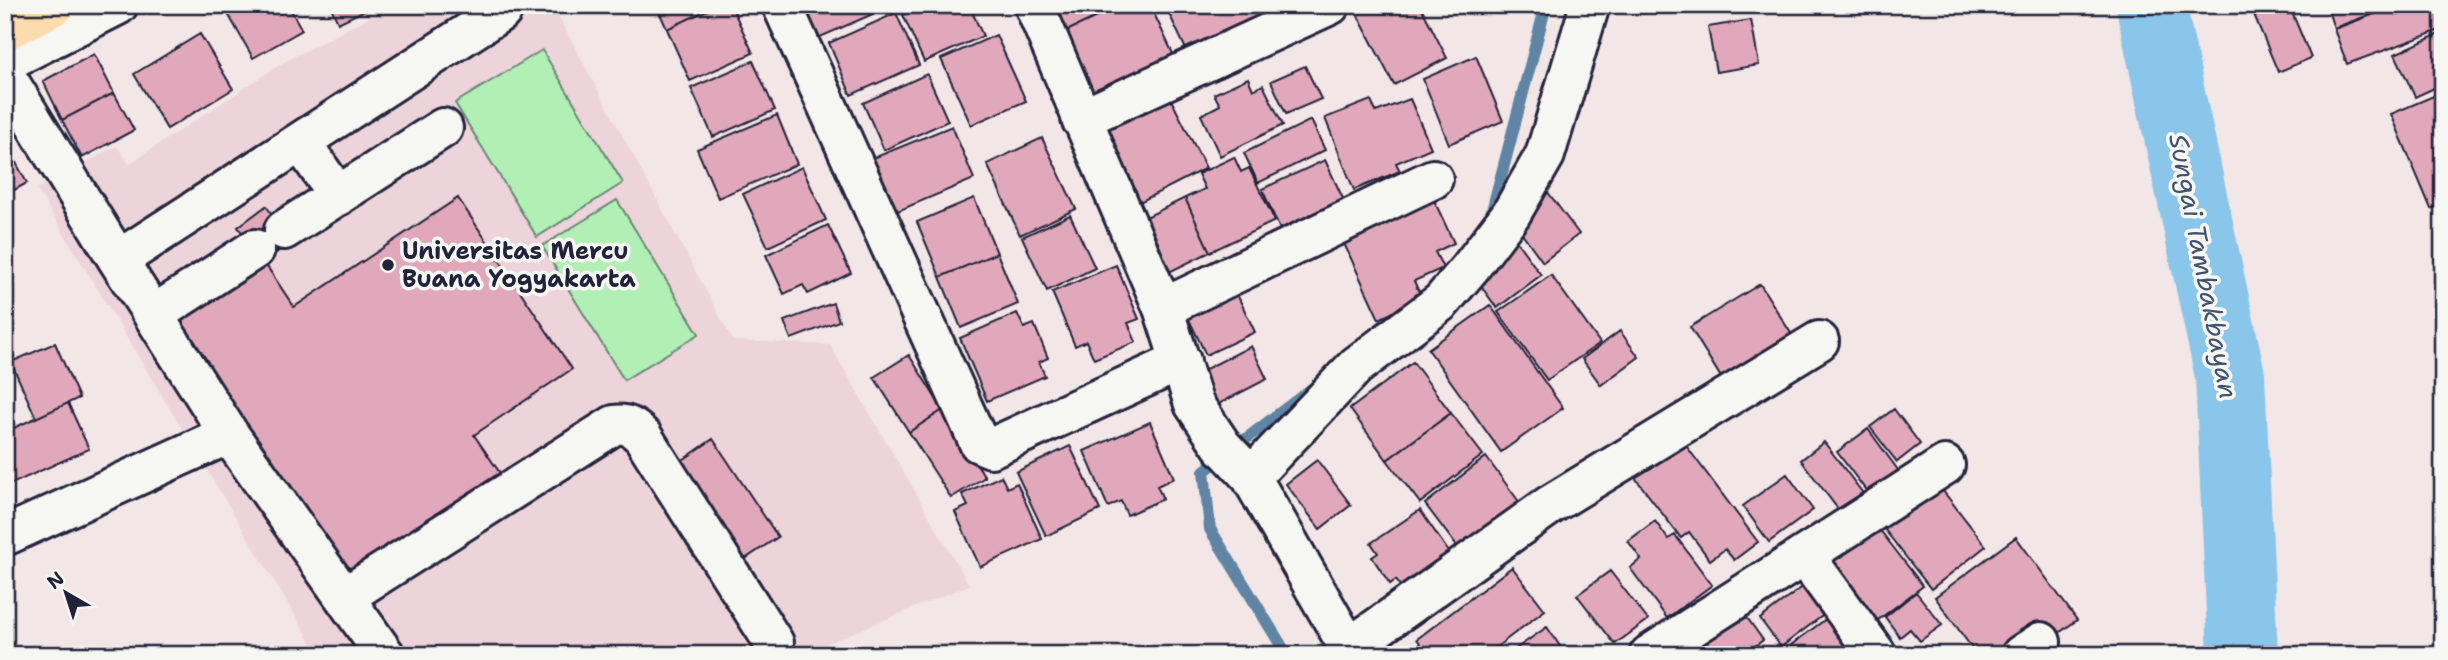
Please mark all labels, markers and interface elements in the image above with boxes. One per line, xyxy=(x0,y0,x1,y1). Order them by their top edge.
water label: Sungai Tambakbayan xyxy=(2161,131,2247,401)
place label: Universitas Mercu Buana Yogyakarta xyxy=(402,235,636,295)
marker: Universitas Mercu Buana Yogyakarta xyxy=(380,257,396,273)
north arrow xyxy=(32,558,102,628)
text: N xyxy=(42,566,69,595)

